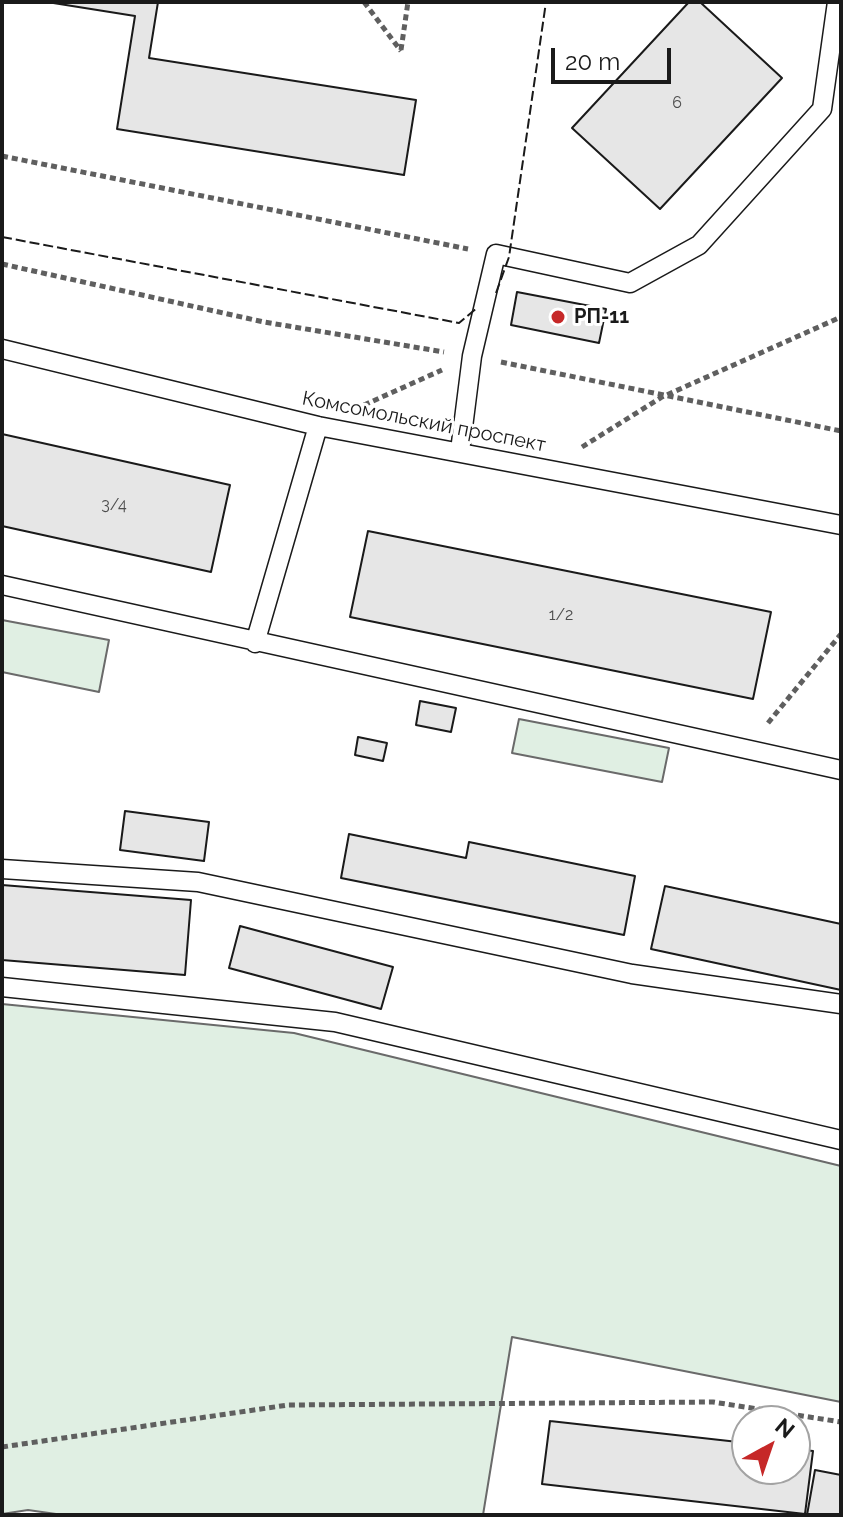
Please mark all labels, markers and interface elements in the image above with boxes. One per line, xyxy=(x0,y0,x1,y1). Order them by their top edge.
scale bar xyxy=(555,32,675,82)
text: 20 m xyxy=(565,47,620,76)
house number: 6 xyxy=(672,93,682,113)
place label: РП-11 xyxy=(574,305,629,329)
marker: РП-11 xyxy=(549,308,567,326)
street label: Комсомольский проспект xyxy=(300,387,548,457)
house number: 3/4 xyxy=(101,495,127,515)
house number: 1/2 xyxy=(549,605,573,625)
north arrow xyxy=(731,1405,811,1485)
text: N xyxy=(770,1413,800,1443)

